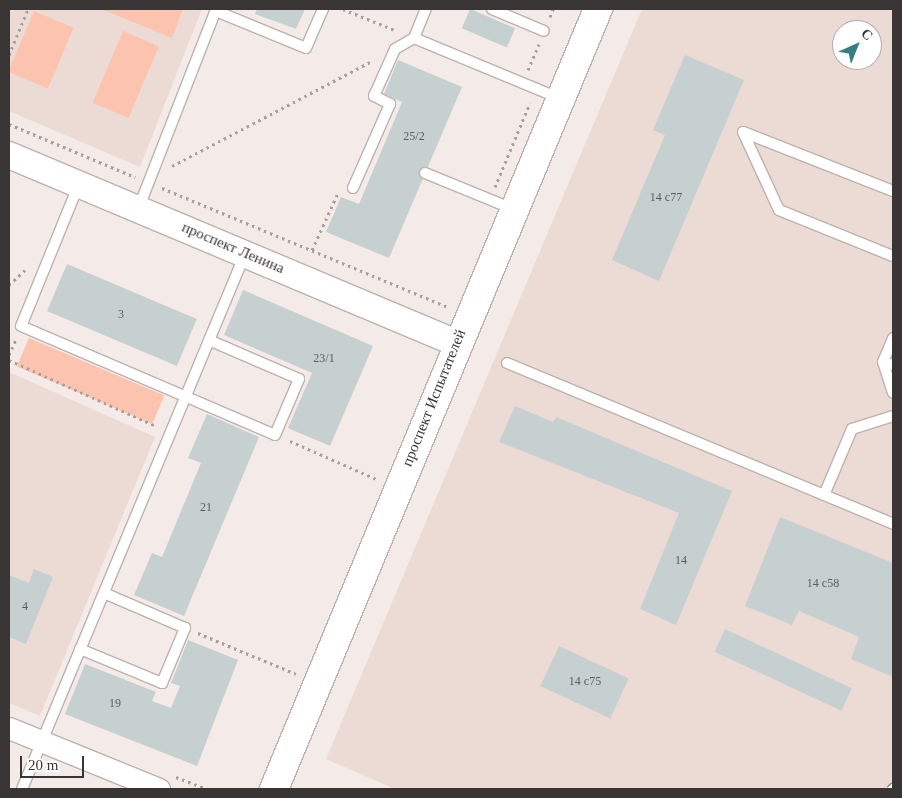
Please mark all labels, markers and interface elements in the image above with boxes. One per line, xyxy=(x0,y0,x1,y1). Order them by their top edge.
north arrow xyxy=(832,20,882,70)
text: С xyxy=(858,26,876,43)
house number: 25/2 xyxy=(403,130,425,144)
house number: 14 с77 xyxy=(650,191,682,205)
street label: проспект Ленина xyxy=(179,218,287,278)
house number: 3 xyxy=(118,308,124,322)
street label: проспект Испытателей xyxy=(398,327,470,469)
house number: 23/1 xyxy=(313,352,335,366)
house number: 21 xyxy=(200,501,212,515)
house number: 14 xyxy=(675,554,687,568)
house number: 14 с58 xyxy=(807,577,839,591)
house number: 4 xyxy=(22,600,28,614)
house number: 14 с75 xyxy=(569,675,601,689)
house number: 19 xyxy=(109,697,121,711)
scale bar xyxy=(22,746,86,778)
text: 20 m xyxy=(28,757,58,773)

